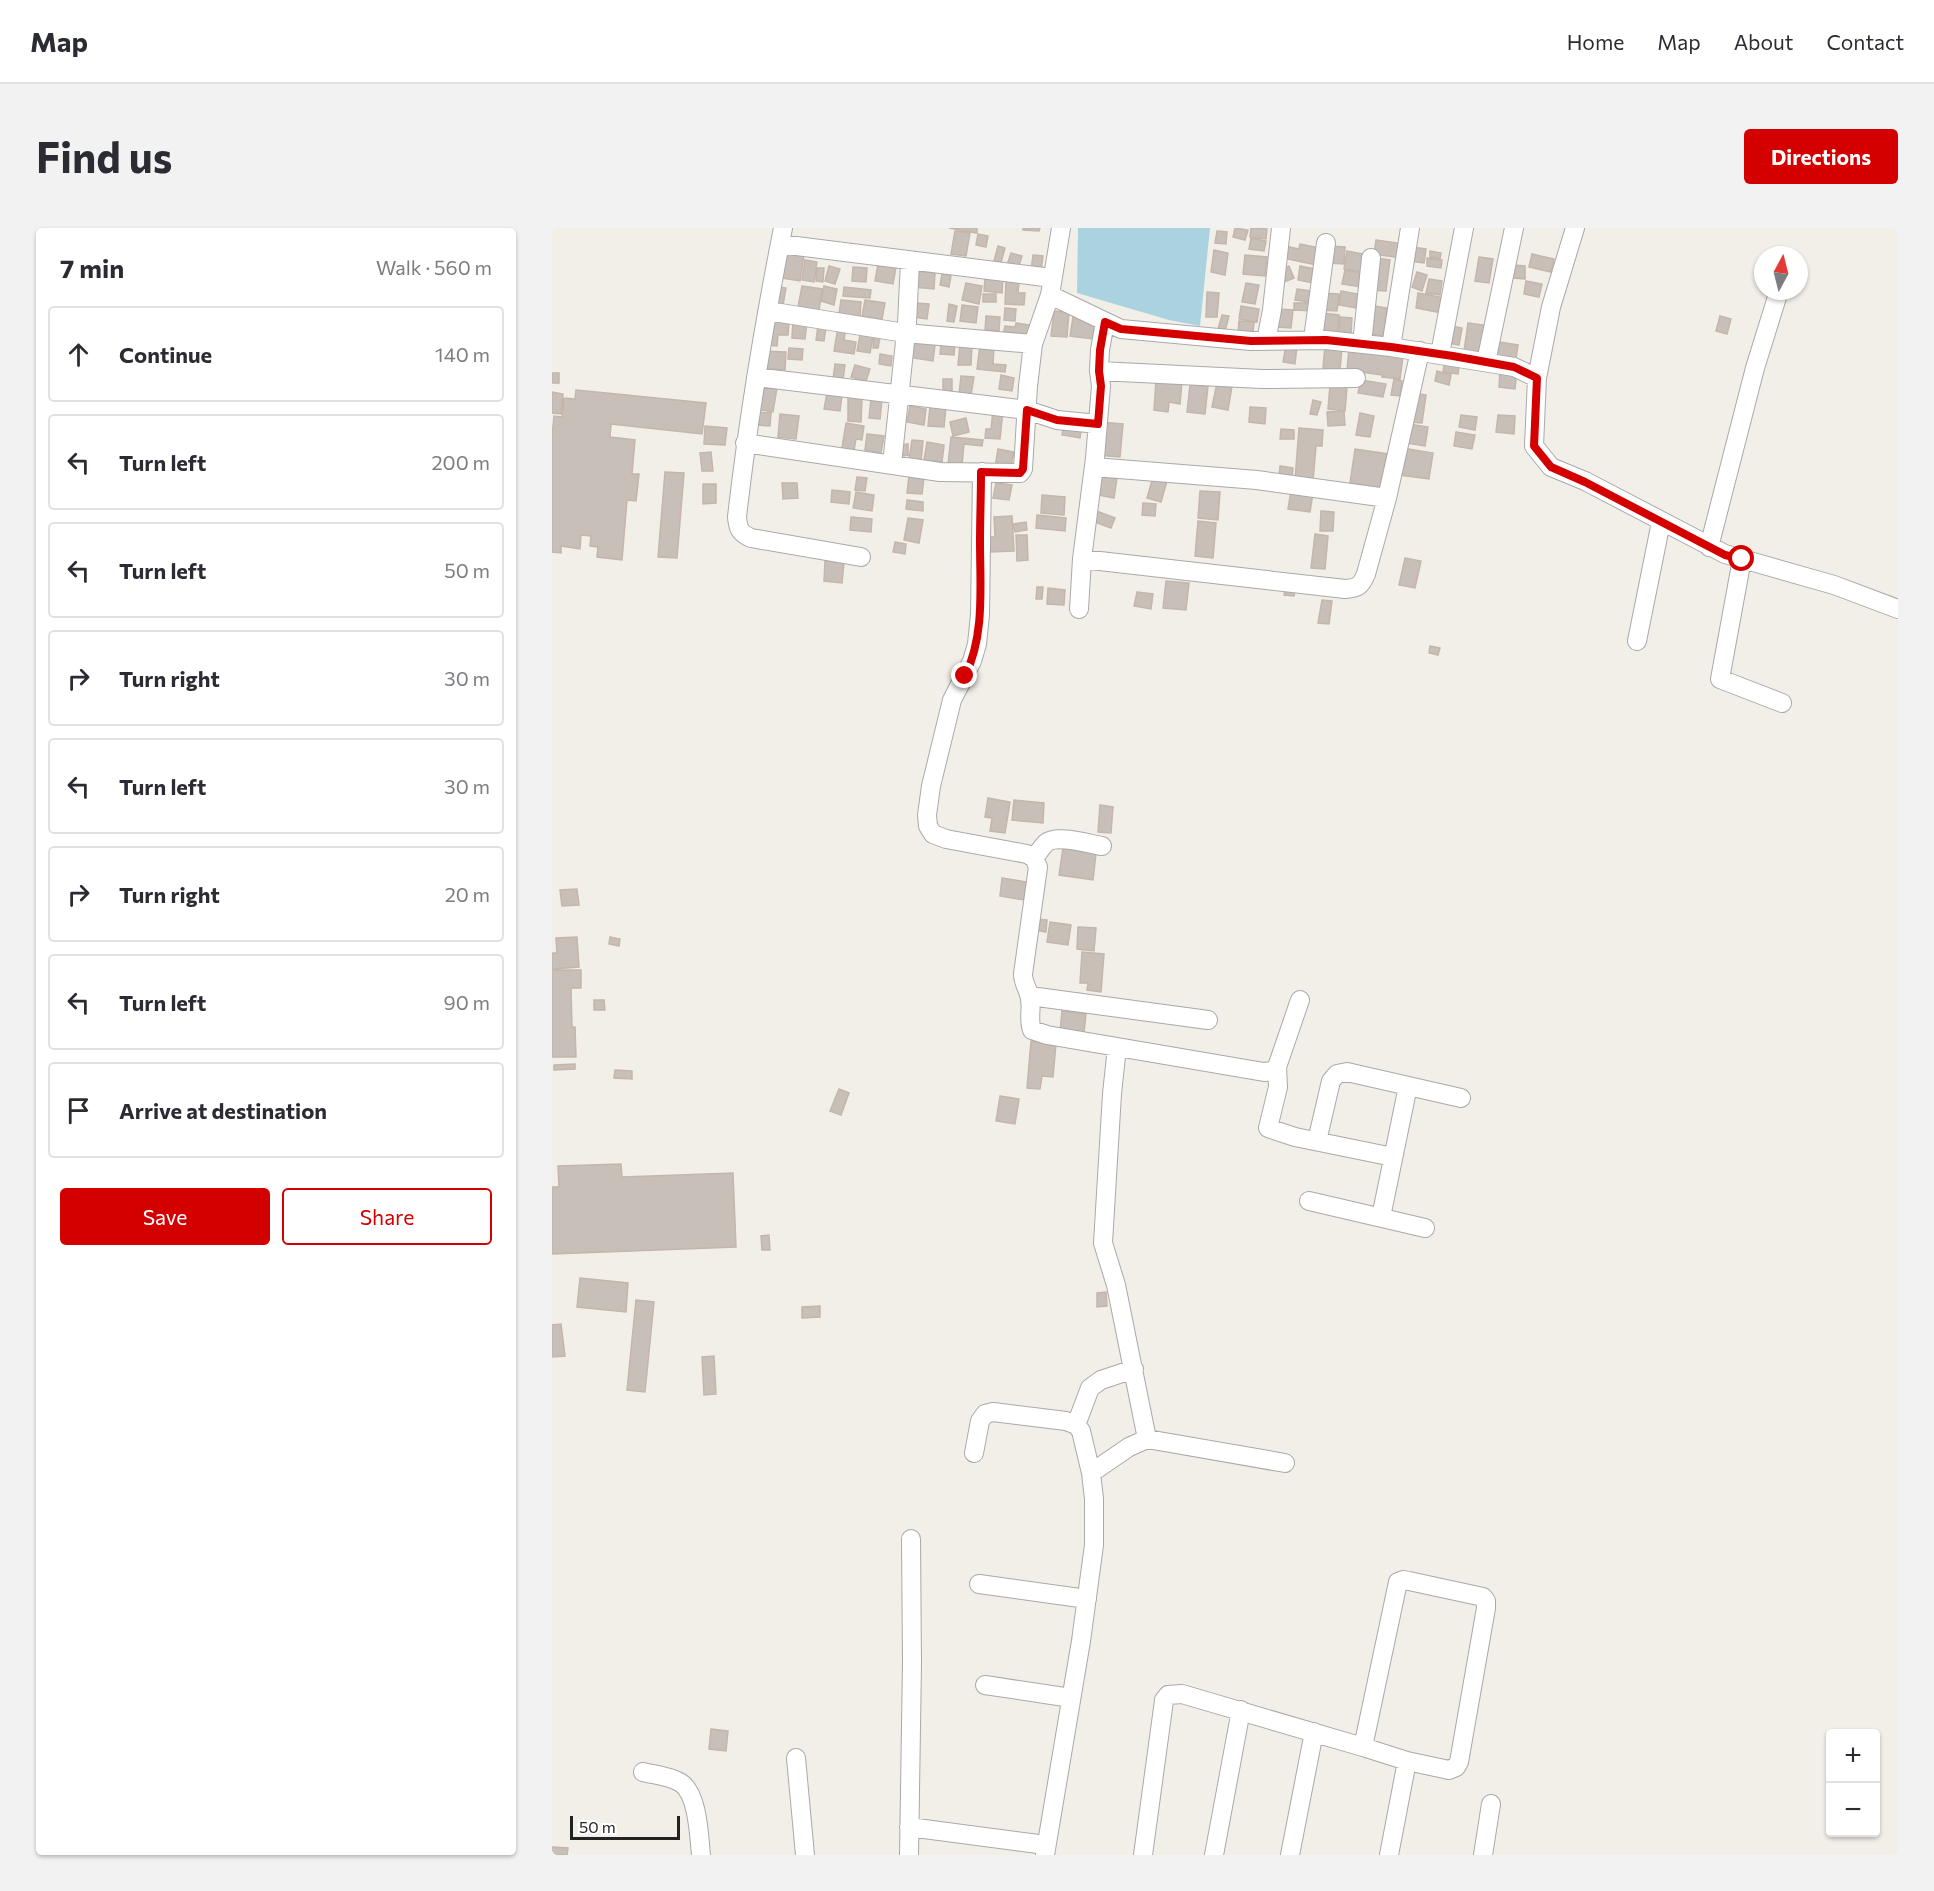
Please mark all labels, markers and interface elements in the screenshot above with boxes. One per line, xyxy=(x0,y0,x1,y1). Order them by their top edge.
text: Map xyxy=(30,24,88,58)
text: Home xyxy=(1567,29,1624,54)
text: Map xyxy=(1657,29,1701,54)
text: About xyxy=(1734,29,1793,54)
text: Contact xyxy=(1826,29,1904,54)
button: Directions xyxy=(1744,129,1898,184)
text: Find us xyxy=(36,130,172,182)
north arrow xyxy=(1754,246,1808,300)
text: 7 min xyxy=(60,252,124,283)
text: Walk · 560 m xyxy=(376,255,492,279)
icon: ahead xyxy=(62,338,95,371)
text: Continue xyxy=(119,341,212,368)
text: 140 m xyxy=(435,342,490,366)
icon: left xyxy=(62,446,95,479)
text: Turn left xyxy=(119,449,206,476)
text: 200 m xyxy=(432,450,490,474)
route start xyxy=(1728,545,1754,571)
icon: left xyxy=(62,554,95,587)
text: Turn left xyxy=(119,557,206,584)
text: 50 m xyxy=(444,558,490,582)
icon: right xyxy=(62,662,95,695)
route end xyxy=(951,662,977,688)
text: Turn right xyxy=(119,665,220,692)
text: 30 m xyxy=(444,666,490,690)
icon: left xyxy=(62,770,95,803)
text: Turn left xyxy=(119,773,206,800)
text: 30 m xyxy=(444,774,490,798)
icon: right xyxy=(62,878,95,911)
text: Turn right xyxy=(119,881,220,908)
text: 20 m xyxy=(445,882,490,906)
icon: left xyxy=(62,986,95,1019)
text: Turn left xyxy=(119,989,206,1016)
text: 90 m xyxy=(444,990,490,1014)
icon: arrive xyxy=(62,1094,95,1127)
text: Arrive at destination xyxy=(119,1097,327,1124)
button: Save xyxy=(60,1188,270,1245)
button: Share xyxy=(282,1188,492,1245)
map controls xyxy=(1826,1729,1880,1837)
button: + xyxy=(1826,1729,1880,1783)
button: − xyxy=(1826,1783,1880,1837)
scale bar xyxy=(570,1813,680,1840)
text: 50 m xyxy=(579,1817,616,1836)

